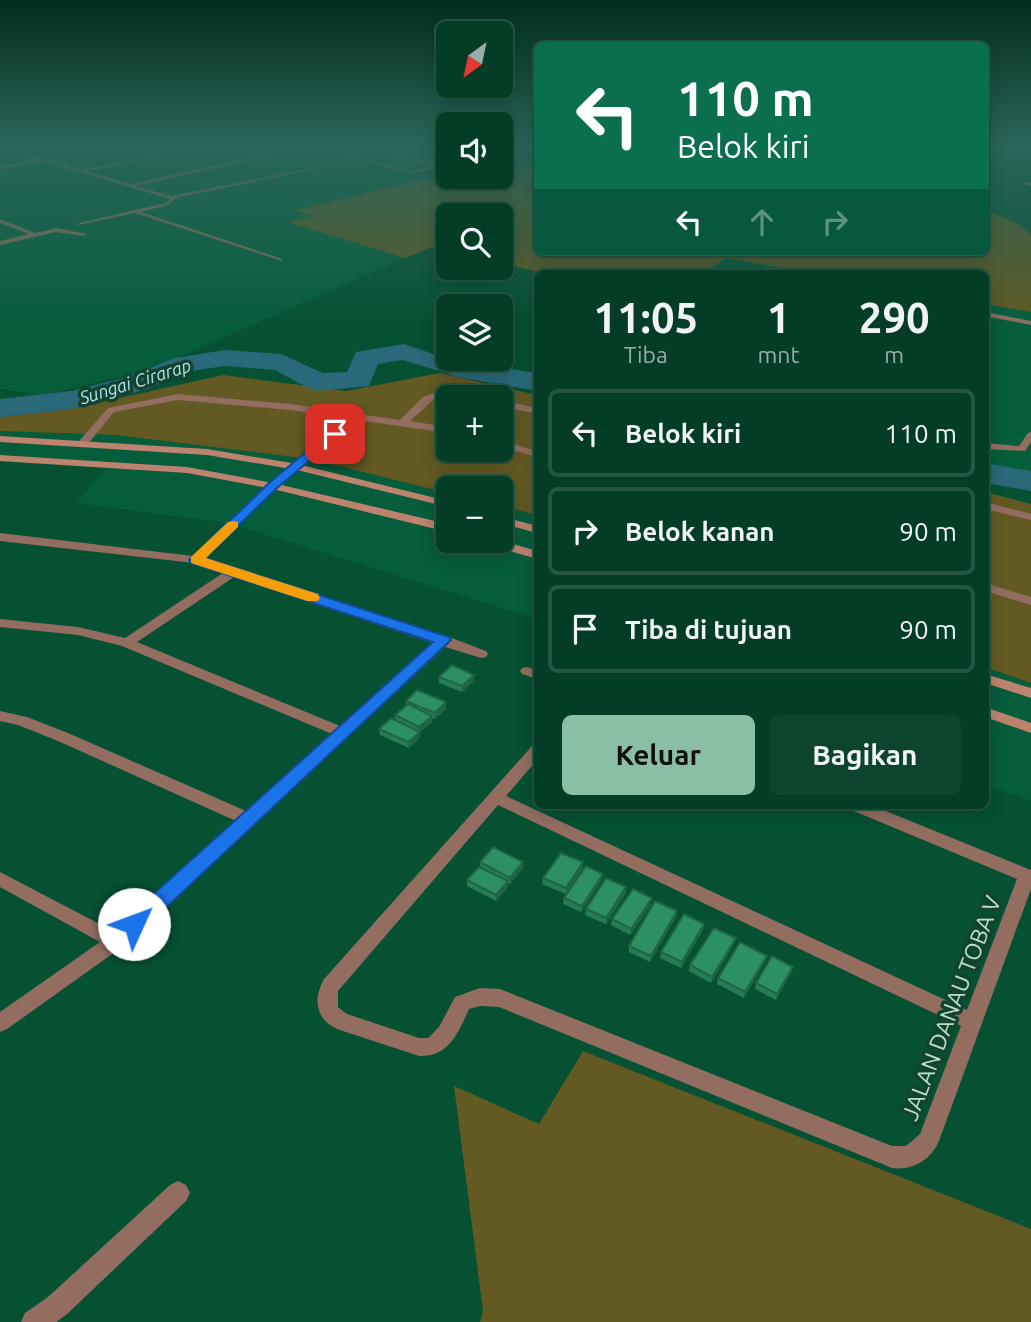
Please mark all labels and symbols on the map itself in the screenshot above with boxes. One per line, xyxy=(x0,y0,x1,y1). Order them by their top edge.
north arrow xyxy=(436,21,513,98)
water label: Sungai Cirarap xyxy=(76,355,193,408)
pin xyxy=(305,404,365,464)
position arrow xyxy=(97,887,171,961)
street label: JALAN DANAU TOBA V xyxy=(897,892,1005,1124)

